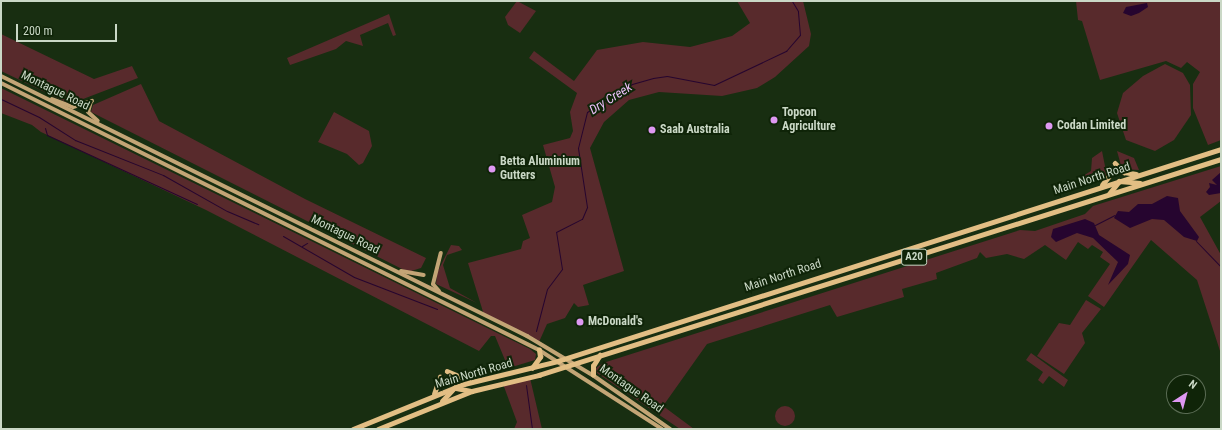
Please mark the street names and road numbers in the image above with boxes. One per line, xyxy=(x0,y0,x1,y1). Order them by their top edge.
street label: Montague Road xyxy=(18,68,92,114)
street label: Main North Road xyxy=(1052,160,1132,198)
street label: Montague Road xyxy=(308,212,382,258)
road number: A20 xyxy=(901,248,927,266)
street label: Main North Road xyxy=(743,257,823,295)
street label: Main North Road xyxy=(434,356,514,392)
street label: Montague Road xyxy=(596,362,666,416)

